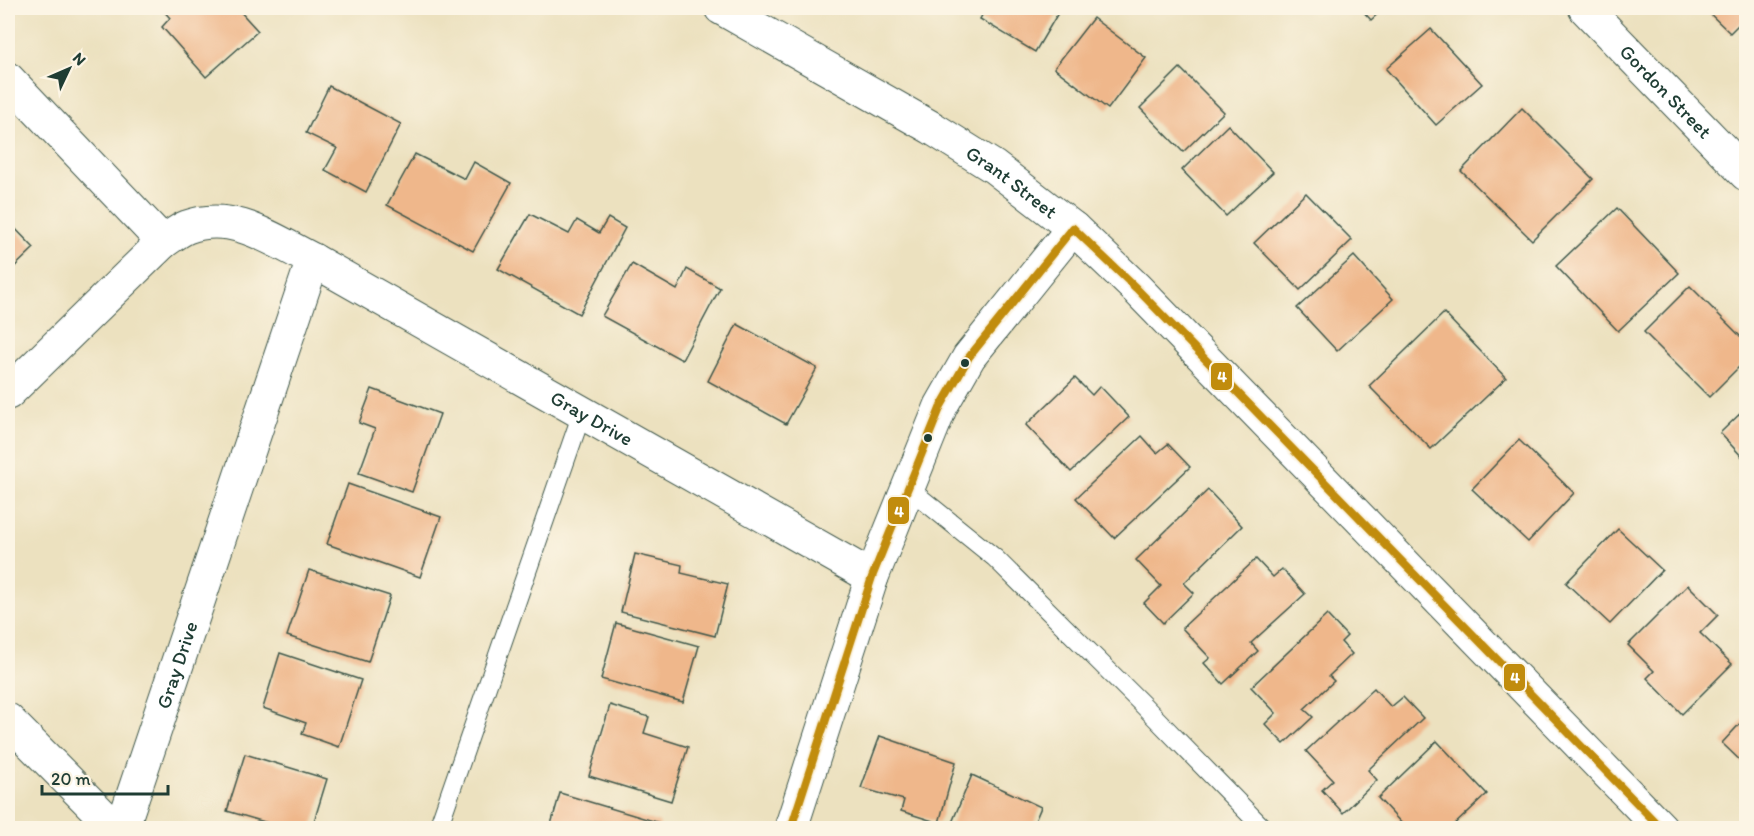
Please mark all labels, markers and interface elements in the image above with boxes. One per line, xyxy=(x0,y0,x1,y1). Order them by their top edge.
north arrow xyxy=(39,39,99,99)
street label: Gordon Street xyxy=(1615,39,1717,143)
text: N xyxy=(69,48,90,69)
street label: Grant Street xyxy=(961,140,1062,224)
unlabelled marker xyxy=(959,357,971,369)
line badge: 4 xyxy=(1210,362,1233,391)
text: 4 xyxy=(1217,367,1227,386)
street label: Gray Drive xyxy=(546,385,637,451)
unlabelled marker xyxy=(922,432,934,444)
line badge: 4 xyxy=(887,496,910,525)
text: 4 xyxy=(894,502,904,521)
street label: Gray Drive xyxy=(151,618,203,712)
line badge: 4 xyxy=(1503,663,1526,692)
text: 4 xyxy=(1510,668,1520,687)
scale bar xyxy=(42,758,168,796)
text: 20 m xyxy=(51,768,91,790)

